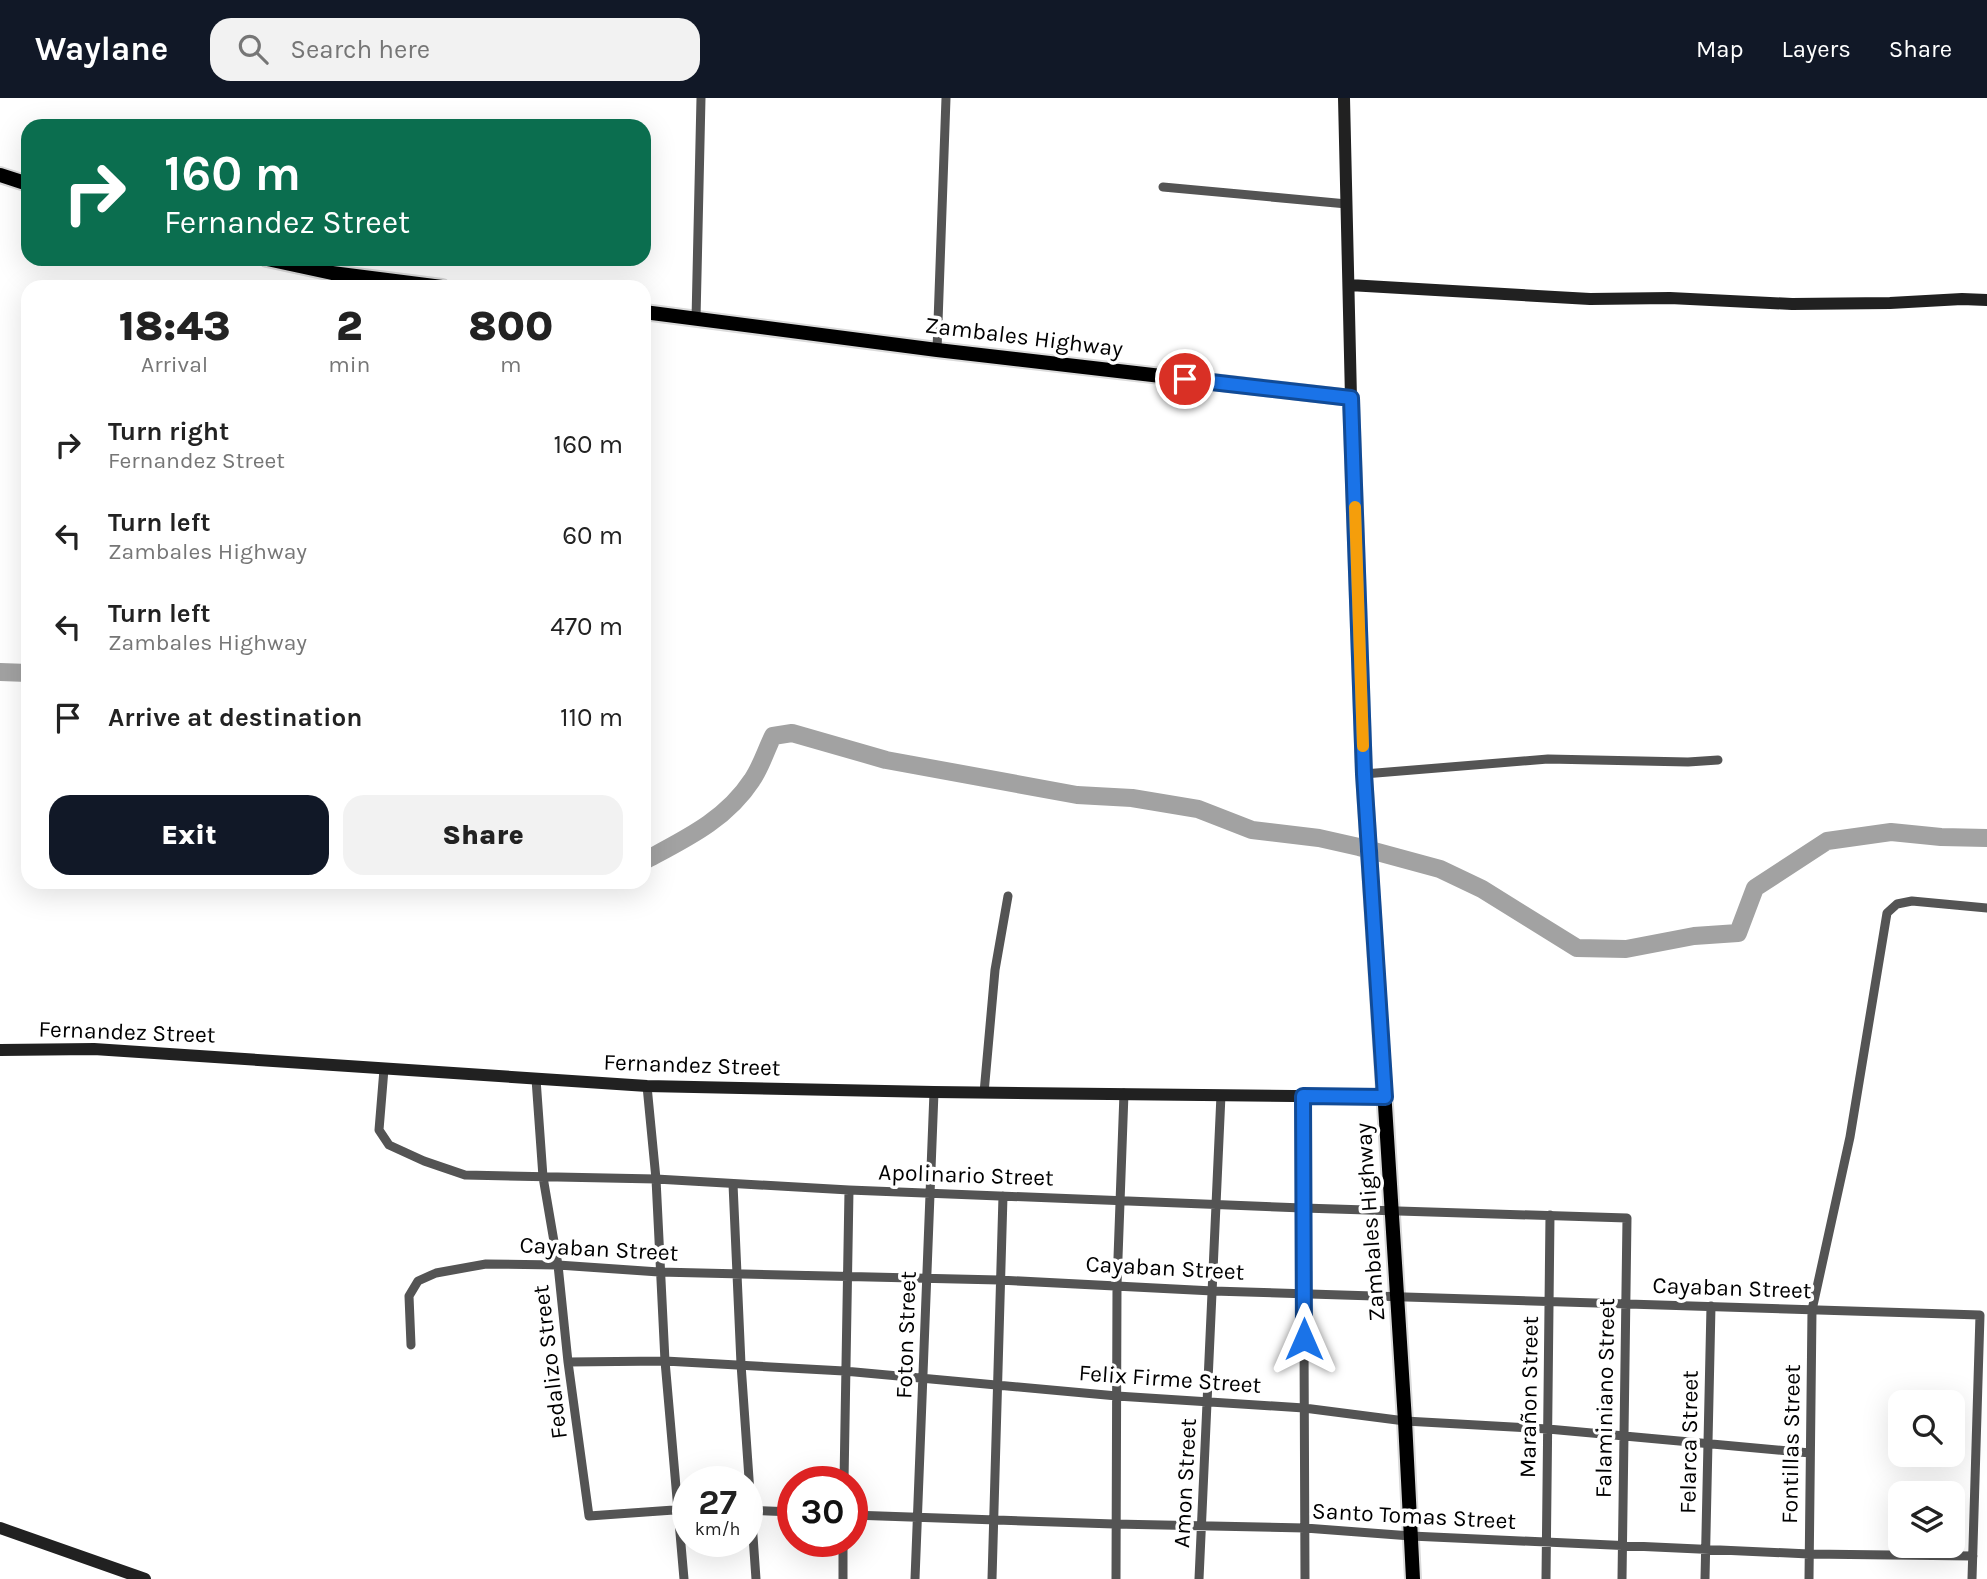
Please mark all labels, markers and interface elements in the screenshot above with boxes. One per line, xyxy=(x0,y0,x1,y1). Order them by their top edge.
search box xyxy=(210,18,700,81)
text: Waylane xyxy=(35,30,168,68)
icon: search xyxy=(234,30,272,68)
text: Search here xyxy=(290,34,430,65)
text: Map xyxy=(1696,35,1744,63)
text: Layers xyxy=(1782,35,1851,63)
text: Share xyxy=(1889,35,1952,63)
text: 160 m xyxy=(164,145,301,202)
icon: right xyxy=(49,147,140,238)
text: Fernandez Street xyxy=(164,204,410,241)
text: 18:43 xyxy=(119,301,231,351)
text: 2 xyxy=(336,301,363,351)
text: 800 xyxy=(468,301,553,351)
street label: Zambales Highway xyxy=(924,311,1125,363)
pin xyxy=(1155,349,1215,409)
text: Arrival xyxy=(141,351,208,378)
text: min xyxy=(328,351,370,378)
text: m xyxy=(500,351,521,378)
icon: arrive xyxy=(1166,360,1204,398)
text: Turn right xyxy=(108,416,229,447)
icon: right xyxy=(49,426,87,464)
text: 160 m xyxy=(554,429,623,460)
text: Fernandez Street xyxy=(108,447,285,474)
text: Turn left xyxy=(108,507,210,538)
icon: left xyxy=(49,517,87,555)
text: 60 m xyxy=(562,520,623,551)
text: Zambales Highway xyxy=(108,538,307,565)
text: Turn left xyxy=(108,598,210,629)
icon: left xyxy=(49,608,87,646)
text: 470 m xyxy=(550,611,623,642)
text: Zambales Highway xyxy=(108,629,307,656)
icon: arrive xyxy=(49,699,87,737)
text: Arrive at destination xyxy=(108,702,362,733)
text: 110 m xyxy=(560,702,623,733)
button: Exit xyxy=(49,795,329,875)
button: Share xyxy=(343,795,623,875)
street label: Fernandez Street xyxy=(38,1015,216,1049)
street label: Fernandez Street xyxy=(603,1048,781,1082)
street label: Zambales Highway xyxy=(1350,1122,1390,1322)
street label: Apolinario Street xyxy=(878,1158,1054,1192)
street label: Cayaban Street xyxy=(519,1231,679,1267)
street label: Cayaban Street xyxy=(1085,1250,1245,1286)
street label: Foton Street xyxy=(890,1270,922,1399)
street label: Cayaban Street xyxy=(1652,1272,1812,1304)
street label: Fedalizo Street xyxy=(527,1283,573,1441)
street label: Falaminiano Street xyxy=(1590,1297,1620,1498)
position arrow xyxy=(1267,1302,1341,1376)
street label: Marañon Street xyxy=(1514,1315,1544,1478)
street label: Felix Firme Street xyxy=(1078,1359,1263,1399)
street label: Fontillas Street xyxy=(1776,1364,1806,1524)
street label: Felarca Street xyxy=(1674,1370,1704,1514)
map controls xyxy=(1888,1390,1965,1558)
button: search xyxy=(1888,1390,1965,1467)
street label: Amon Street xyxy=(1168,1417,1202,1549)
speed limit sign: 30 xyxy=(777,1466,868,1557)
button: layers xyxy=(1888,1481,1965,1558)
text: 27 xyxy=(698,1482,737,1523)
street label: Santo Tomas Street xyxy=(1311,1497,1517,1535)
text: km/h xyxy=(695,1518,740,1540)

